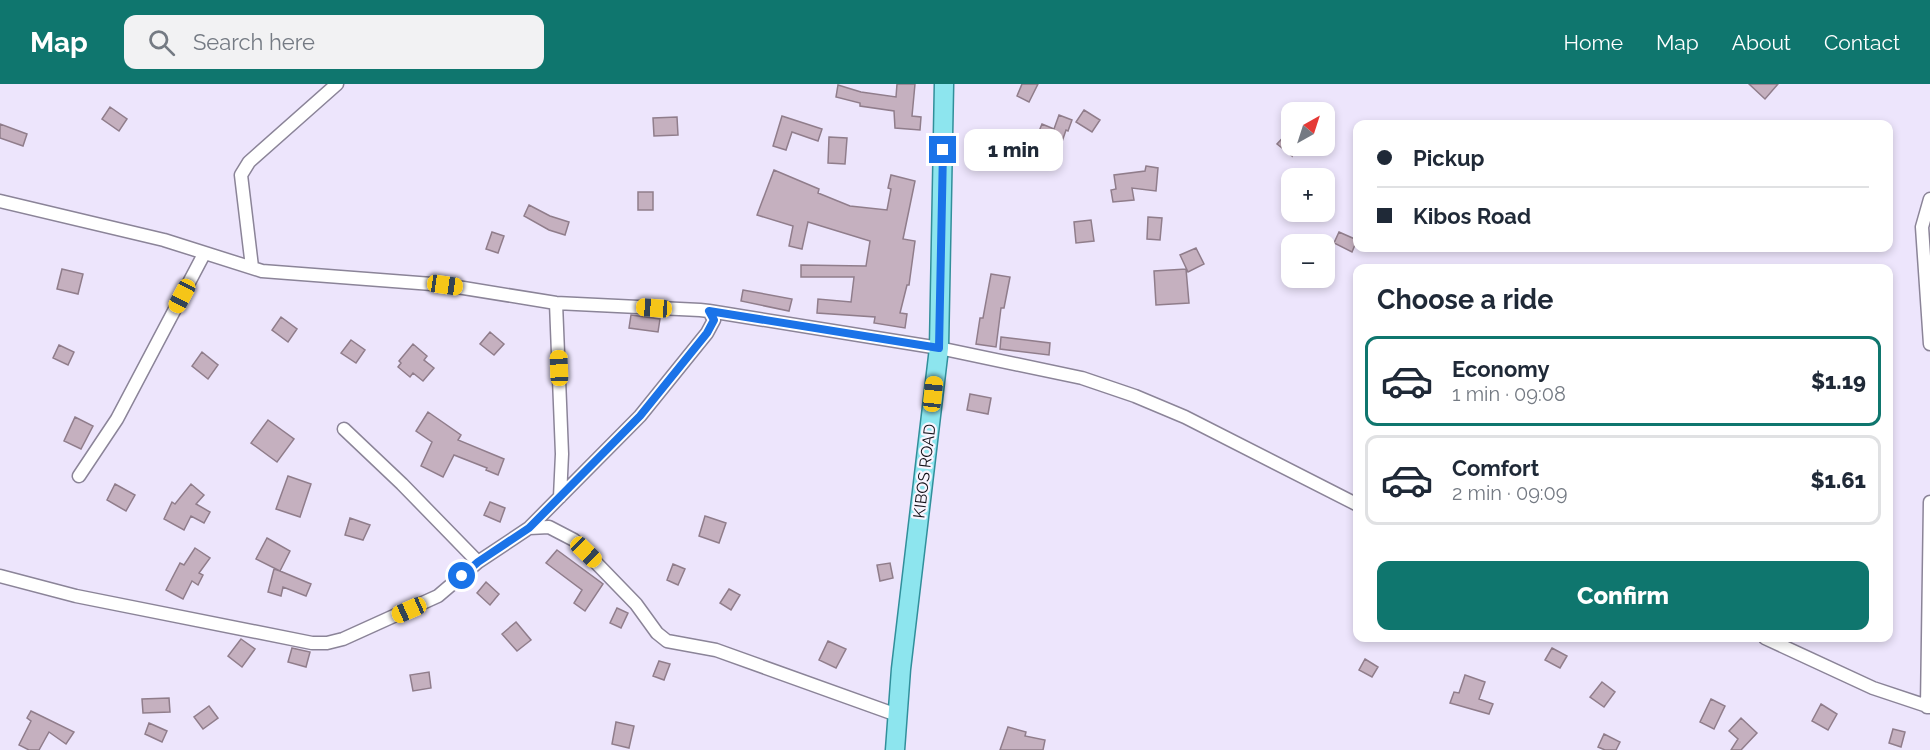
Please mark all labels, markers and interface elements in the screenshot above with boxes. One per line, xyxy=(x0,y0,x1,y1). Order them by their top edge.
search box xyxy=(124,15,544,69)
text: Map xyxy=(30,26,88,59)
icon: search xyxy=(145,26,178,59)
text: Search here xyxy=(193,29,315,55)
text: Home xyxy=(1564,30,1623,55)
text: Map xyxy=(1656,30,1699,55)
text: About xyxy=(1732,30,1791,55)
text: Contact xyxy=(1824,30,1900,55)
north arrow xyxy=(1281,102,1335,156)
map controls xyxy=(1281,102,1335,288)
callout: 1 min xyxy=(964,129,1063,171)
route end xyxy=(929,136,956,163)
text: 1 min xyxy=(988,138,1039,162)
text: Pickup xyxy=(1413,145,1485,171)
button: + xyxy=(1281,168,1335,222)
text: Kibos Road xyxy=(1413,203,1531,229)
button: − xyxy=(1281,234,1335,288)
car xyxy=(426,274,464,296)
car xyxy=(166,276,198,316)
text: Choose a ride xyxy=(1377,284,1553,315)
car xyxy=(635,298,673,318)
car xyxy=(549,350,569,386)
icon: car xyxy=(1380,354,1434,408)
text: Economy xyxy=(1452,356,1550,382)
text: $1.19 xyxy=(1811,368,1866,394)
car xyxy=(922,375,944,413)
text: 1 min · 09:08 xyxy=(1452,382,1566,406)
street label: KIBOS ROAD xyxy=(909,423,940,519)
icon: car xyxy=(1380,453,1434,507)
text: Comfort xyxy=(1452,455,1539,481)
text: $1.61 xyxy=(1810,467,1866,493)
text: 2 min · 09:09 xyxy=(1452,481,1568,505)
car xyxy=(567,533,605,571)
button: Confirm xyxy=(1377,561,1869,630)
route start xyxy=(448,562,475,589)
car xyxy=(389,594,429,626)

